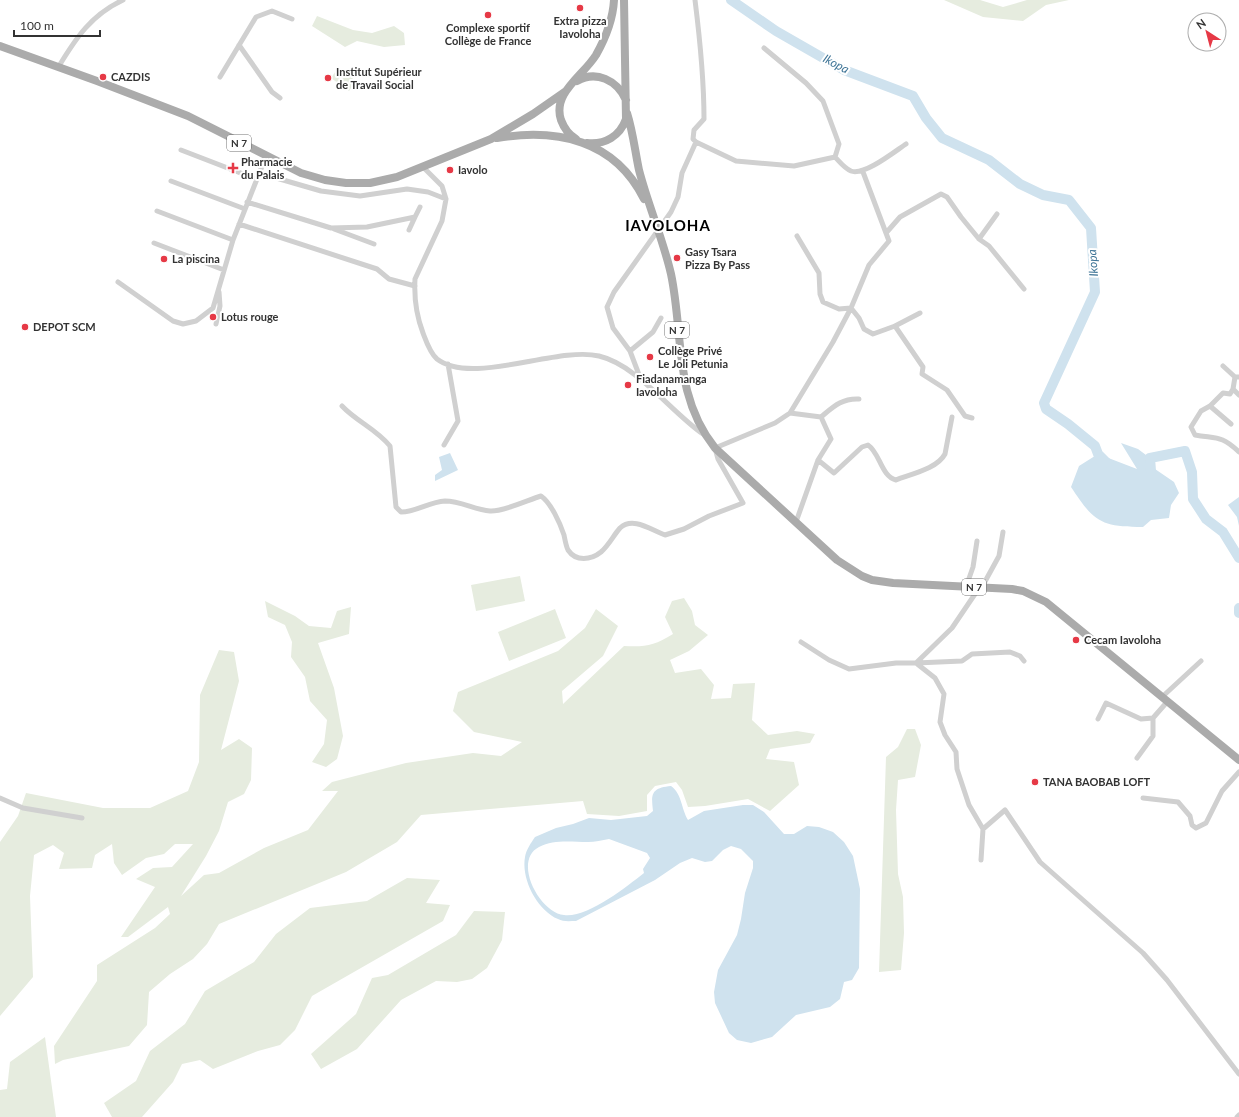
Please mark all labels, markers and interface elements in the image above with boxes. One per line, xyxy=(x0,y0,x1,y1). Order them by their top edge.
marker: Extra pizza Iavoloha xyxy=(575,3,585,13)
marker: Complexe sportif Collège de France xyxy=(483,10,493,20)
scale bar xyxy=(14,12,100,38)
north arrow xyxy=(1187,12,1227,52)
place label: Extra pizza Iavoloha xyxy=(553,14,607,40)
text: N xyxy=(1194,16,1208,31)
text: 100 m xyxy=(20,18,54,33)
place label: Complexe sportif Collège de France xyxy=(445,21,531,47)
water label: Ikopa xyxy=(821,51,852,77)
place label: Institut Supérieur de Travail Social xyxy=(336,65,423,91)
place label: CAZDIS xyxy=(111,70,150,83)
marker: CAZDIS xyxy=(98,72,108,82)
marker: Institut Supérieur de Travail Social xyxy=(323,73,333,83)
road number: N 7 xyxy=(227,135,251,151)
place label: Pharmacie du Palais xyxy=(241,155,293,181)
marker: Pharmacie du Palais xyxy=(228,163,238,173)
place label: Iavolo xyxy=(458,163,488,176)
marker: Iavolo xyxy=(445,165,455,175)
district label: IAVOLOHA xyxy=(625,216,711,234)
place label: Gasy Tsara Pizza By Pass xyxy=(685,245,750,271)
water label: Ikopa xyxy=(1084,249,1101,277)
place label: La piscina xyxy=(172,252,220,265)
marker: Gasy Tsara Pizza By Pass xyxy=(672,253,682,263)
marker: La piscina xyxy=(159,254,169,264)
place label: Lotus rouge xyxy=(221,310,279,323)
marker: Lotus rouge xyxy=(208,312,218,322)
place label: DEPOT SCM xyxy=(33,320,96,333)
marker: DEPOT SCM xyxy=(20,322,30,332)
road number: N 7 xyxy=(665,322,689,338)
place label: Collège Privé Le Joli Petunia xyxy=(658,344,728,370)
marker: Collège Privé Le Joli Petunia xyxy=(645,352,655,362)
place label: Fiadanamanga Iavoloha xyxy=(636,372,707,398)
marker: Fiadanamanga Iavoloha xyxy=(623,380,633,390)
road number: N 7 xyxy=(962,579,986,595)
place label: Cecam Iavoloha xyxy=(1084,633,1161,646)
marker: Cecam Iavoloha xyxy=(1071,635,1081,645)
place label: TANA BAOBAB LOFT xyxy=(1043,775,1151,788)
marker: TANA BAOBAB LOFT xyxy=(1030,777,1040,787)

